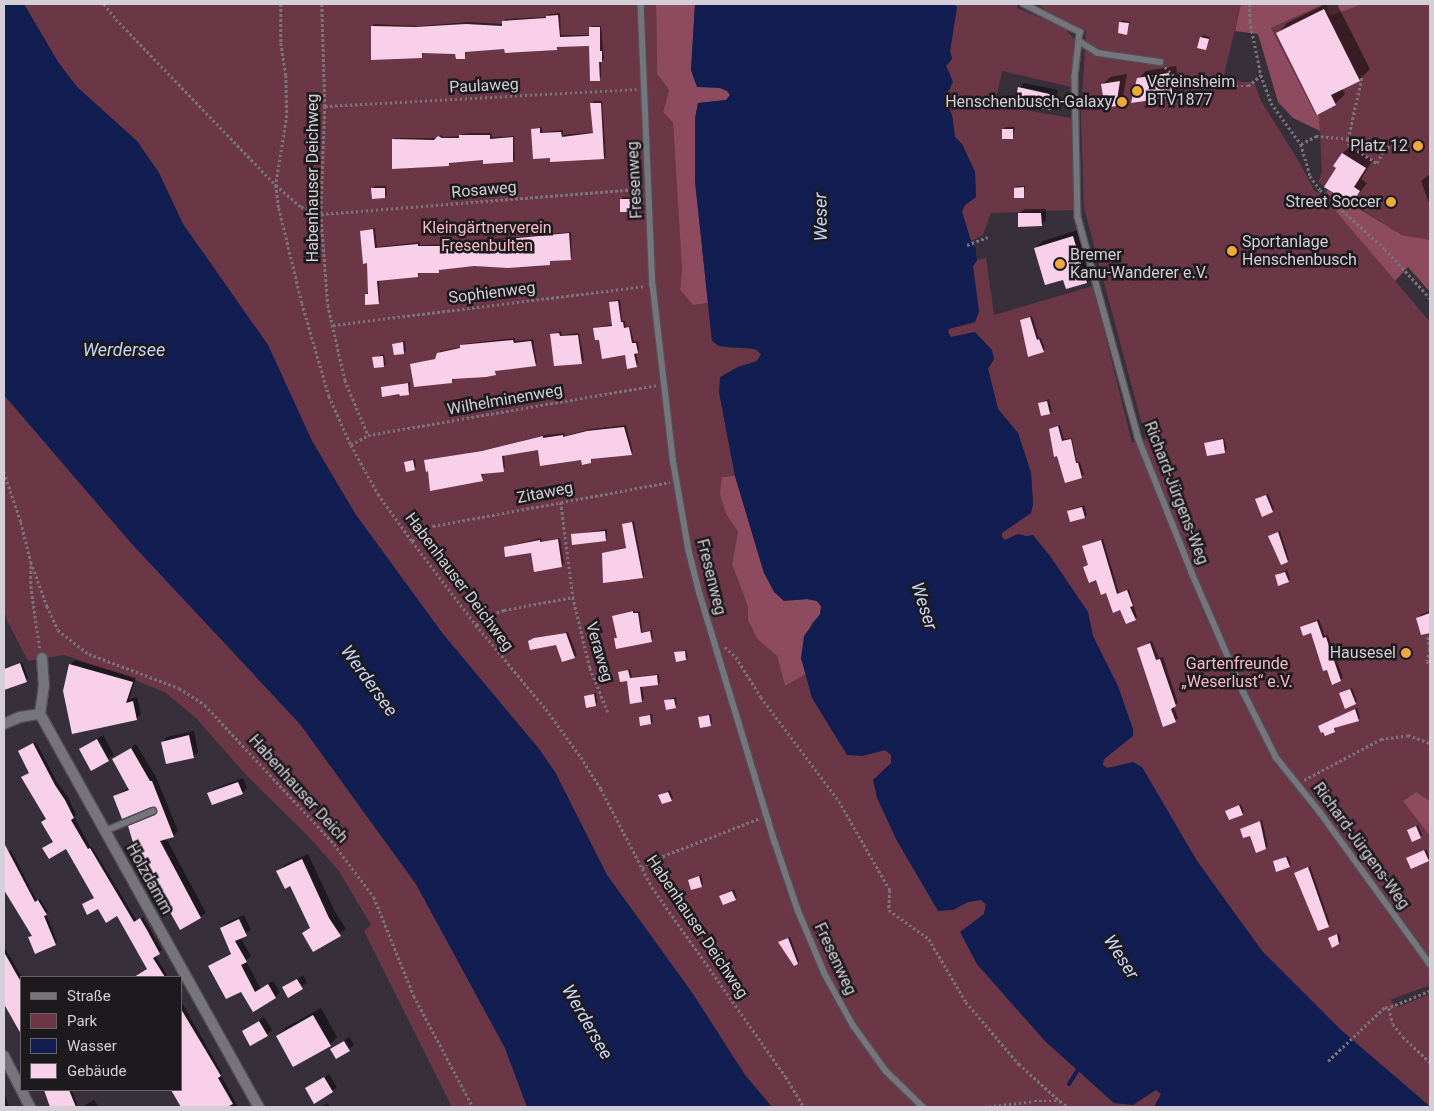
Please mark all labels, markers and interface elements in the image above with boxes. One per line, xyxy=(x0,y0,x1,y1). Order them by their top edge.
place label: Vereinsheim BTV1877 xyxy=(1147,72,1235,110)
street label: Paulaweg xyxy=(449,75,519,97)
marker: Vereinsheim BTV1877 xyxy=(1131,85,1143,97)
place label: Henschenbusch-Galaxy xyxy=(945,92,1112,112)
street label: Habenhauser Deichweg xyxy=(303,94,323,262)
marker: Henschenbusch-Galaxy xyxy=(1116,96,1128,108)
place label: Platz 12 xyxy=(1350,136,1408,156)
marker: Platz 12 xyxy=(1412,140,1424,152)
street label: Fresenweg xyxy=(623,141,647,219)
street label: Rosaweg xyxy=(451,178,517,202)
water label: Weser xyxy=(810,192,832,242)
place label: Street Soccer xyxy=(1286,192,1381,212)
marker: Street Soccer xyxy=(1385,196,1397,208)
park label: Kleingärtnerverein Fresenbulten xyxy=(422,218,552,256)
place label: Sportanlage Henschenbusch xyxy=(1242,232,1357,270)
place label: Bremer Kanu-Wanderer e.V. xyxy=(1070,245,1208,283)
marker: Sportanlage Henschenbusch xyxy=(1226,245,1238,257)
marker: Bremer Kanu-Wanderer e.V. xyxy=(1054,258,1066,270)
street label: Sophienweg xyxy=(448,278,536,308)
water label: Werdersee xyxy=(83,339,165,361)
street label: Wilhelminenweg xyxy=(446,380,564,420)
street label: Richard-Jürgens-Weg xyxy=(1140,419,1212,567)
street label: Zitaweg xyxy=(515,478,575,508)
street label: Habenhauser Deichweg xyxy=(401,509,517,655)
street label: Fresenweg xyxy=(692,537,730,617)
water label: Weser xyxy=(906,580,942,632)
street label: Veraweg xyxy=(581,620,617,684)
water label: Werdersee xyxy=(336,641,402,721)
place label: Hausesel xyxy=(1330,643,1396,663)
marker: Hausesel xyxy=(1400,647,1412,659)
park label: Gartenfreunde „Weserlust“ e.V. xyxy=(1181,654,1293,692)
street label: Habenhauser Deich xyxy=(244,731,352,847)
street label: Richard-Jürgens-Weg xyxy=(1309,779,1413,913)
street label: Holzdamm xyxy=(122,840,176,918)
street label: Habenhauser Deichweg xyxy=(642,852,752,1002)
street label: Fresenweg xyxy=(810,920,860,998)
water label: Weser xyxy=(1099,931,1143,983)
legend xyxy=(20,976,182,1091)
water label: Werdersee xyxy=(557,981,617,1063)
text: Straße xyxy=(67,987,111,1005)
text: Park xyxy=(67,1012,97,1030)
text: Wasser xyxy=(67,1037,117,1055)
text: Gebäude xyxy=(67,1062,126,1080)

